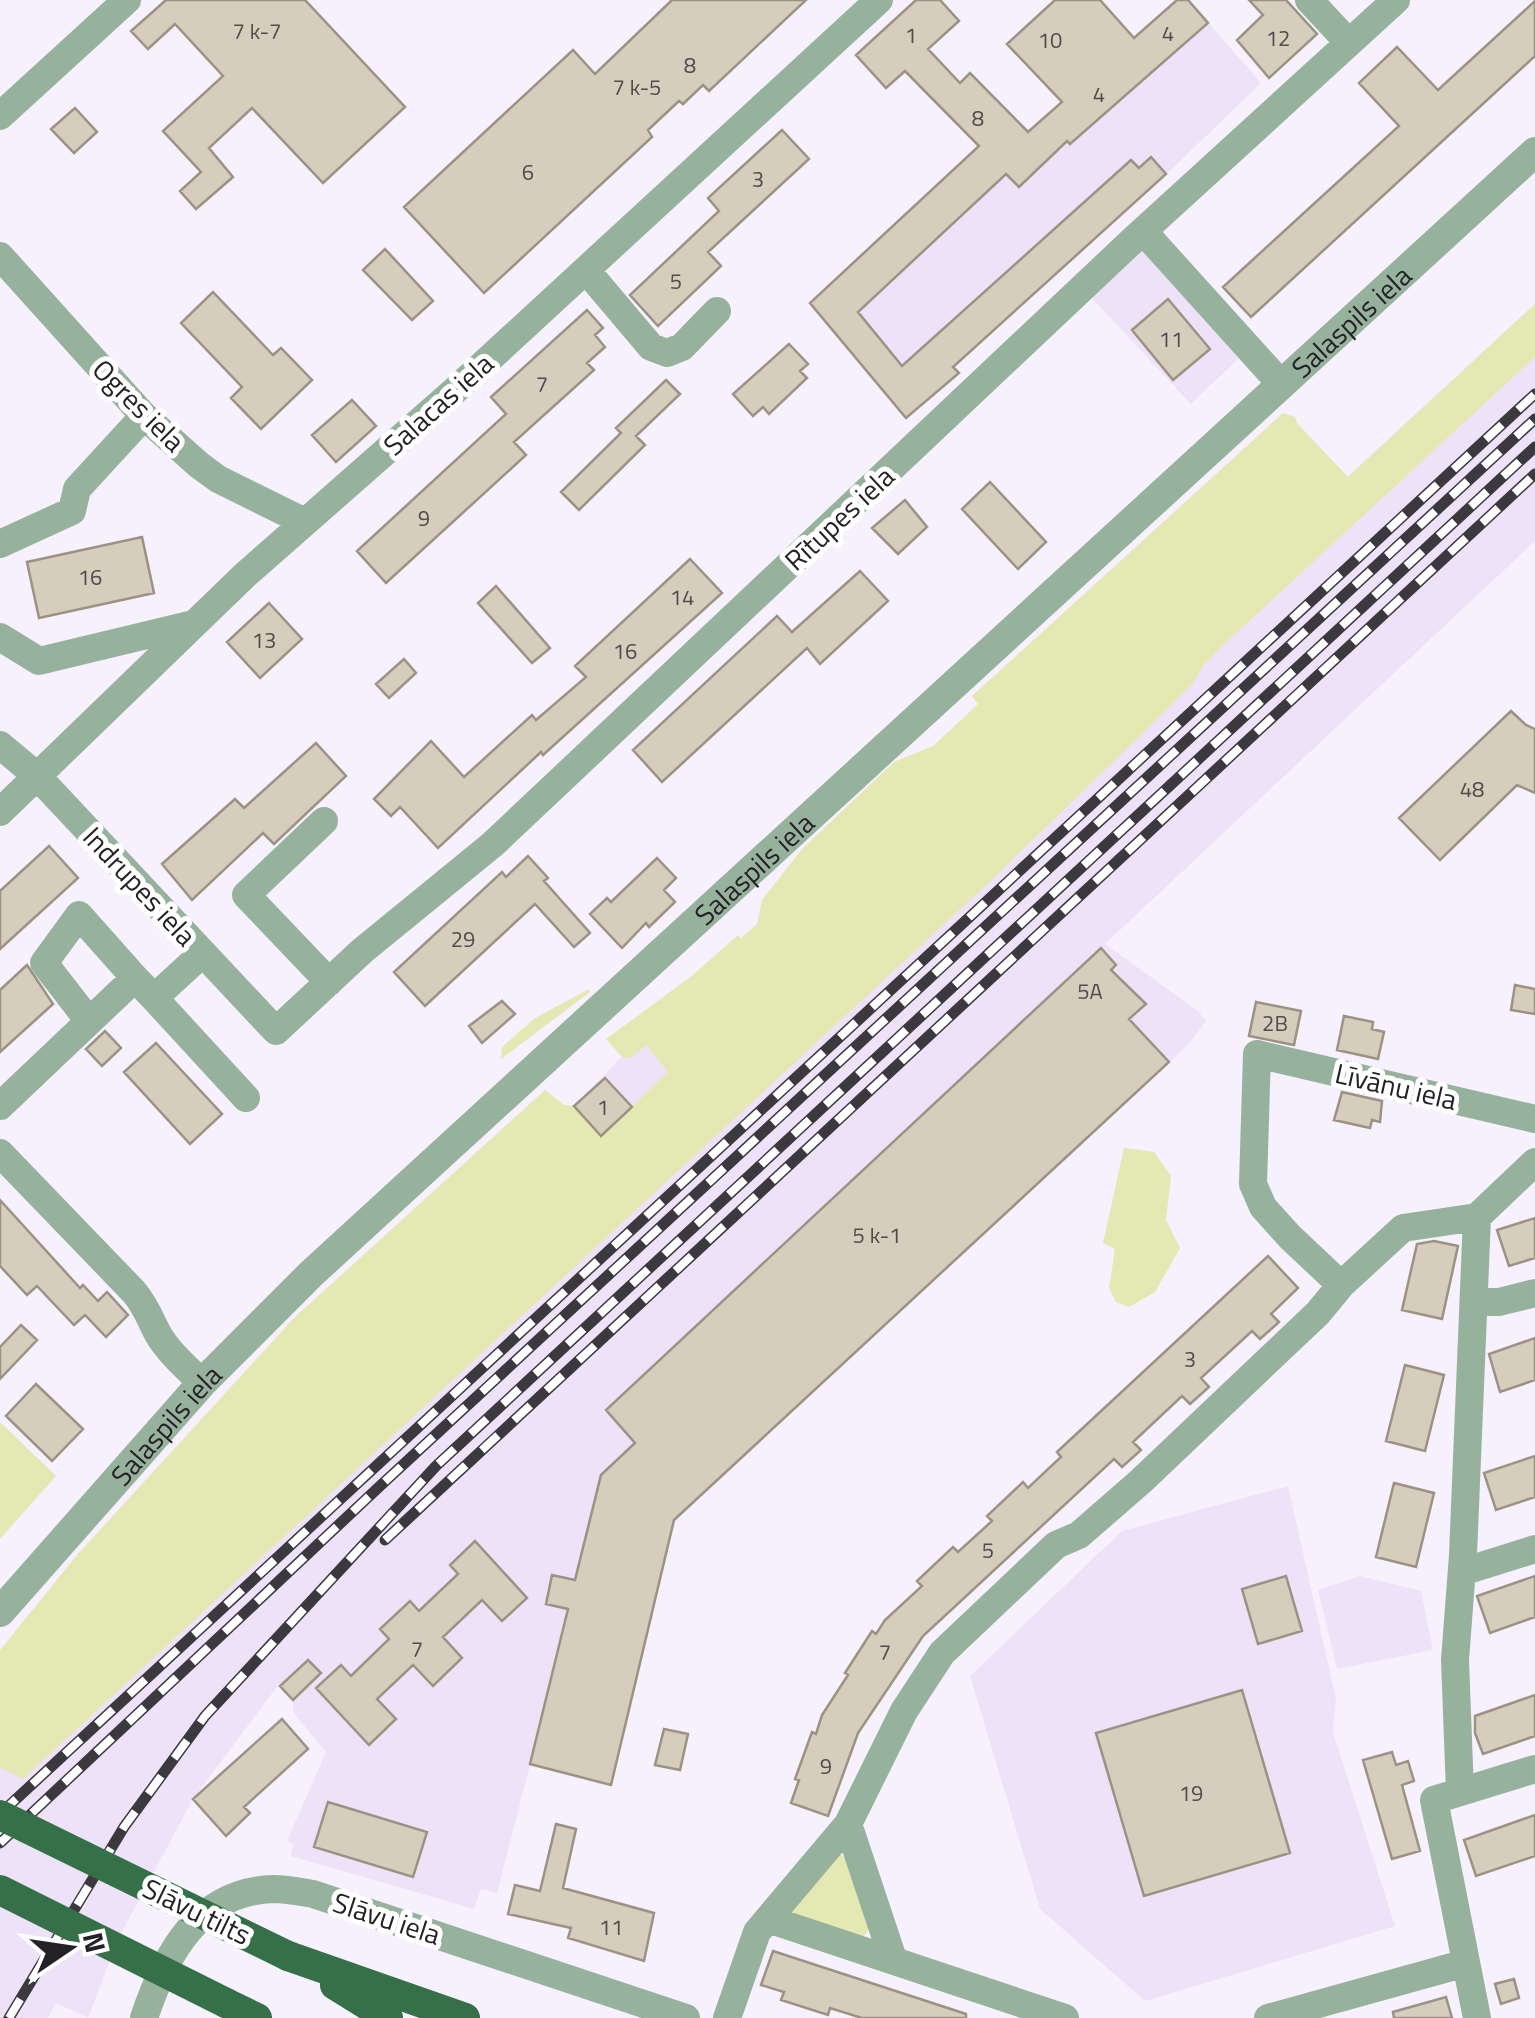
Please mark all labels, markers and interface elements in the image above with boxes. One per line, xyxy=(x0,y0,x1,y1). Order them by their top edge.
house number: 7 k-7 xyxy=(233,14,281,48)
house number: 4 xyxy=(1162,16,1174,50)
house number: 1 xyxy=(905,18,917,52)
house number: 12 xyxy=(1266,21,1290,55)
house number: 10 xyxy=(1038,23,1062,57)
house number: 8 xyxy=(684,48,696,82)
house number: 7 k-5 xyxy=(613,70,661,104)
house number: 4 xyxy=(1093,77,1105,111)
house number: 8 xyxy=(972,101,984,135)
house number: 6 xyxy=(522,155,534,189)
house number: 3 xyxy=(752,162,764,196)
street label: Salaspils iela xyxy=(1281,254,1421,387)
house number: 5 xyxy=(670,264,682,298)
house number: 11 xyxy=(1159,322,1183,356)
street label: Salacas iela xyxy=(373,343,503,465)
street label: Ogres iela xyxy=(83,349,195,461)
house number: 7 xyxy=(536,367,548,401)
street label: Rītupes iela xyxy=(774,456,904,580)
house number: 9 xyxy=(418,501,430,535)
house number: 16 xyxy=(78,560,102,594)
house number: 14 xyxy=(670,580,694,614)
house number: 13 xyxy=(252,623,276,657)
house number: 16 xyxy=(613,634,637,668)
house number: 48 xyxy=(1460,772,1484,806)
street label: Salaspils iela xyxy=(684,802,823,935)
street label: Indrupes iela xyxy=(73,816,207,956)
house number: 29 xyxy=(451,922,475,956)
house number: 5A xyxy=(1077,974,1103,1008)
house number: 2B xyxy=(1262,1006,1288,1040)
street label: Līvānu iela xyxy=(1331,1051,1461,1121)
house number: 1 xyxy=(597,1090,609,1124)
house number: 5 k-1 xyxy=(853,1218,901,1252)
house number: 3 xyxy=(1184,1342,1196,1376)
street label: Salaspils iela xyxy=(100,1354,231,1495)
house number: 5 xyxy=(982,1533,994,1567)
house number: 7 xyxy=(411,1632,423,1666)
house number: 7 xyxy=(879,1635,891,1669)
house number: 9 xyxy=(820,1749,832,1783)
house number: 19 xyxy=(1179,1776,1203,1810)
street label: Slāvu tilts xyxy=(136,1866,258,1956)
street label: Slāvu iela xyxy=(328,1880,446,1956)
north arrow xyxy=(20,1898,120,1998)
house number: 11 xyxy=(599,1910,623,1944)
text: N xyxy=(72,1928,118,1957)

